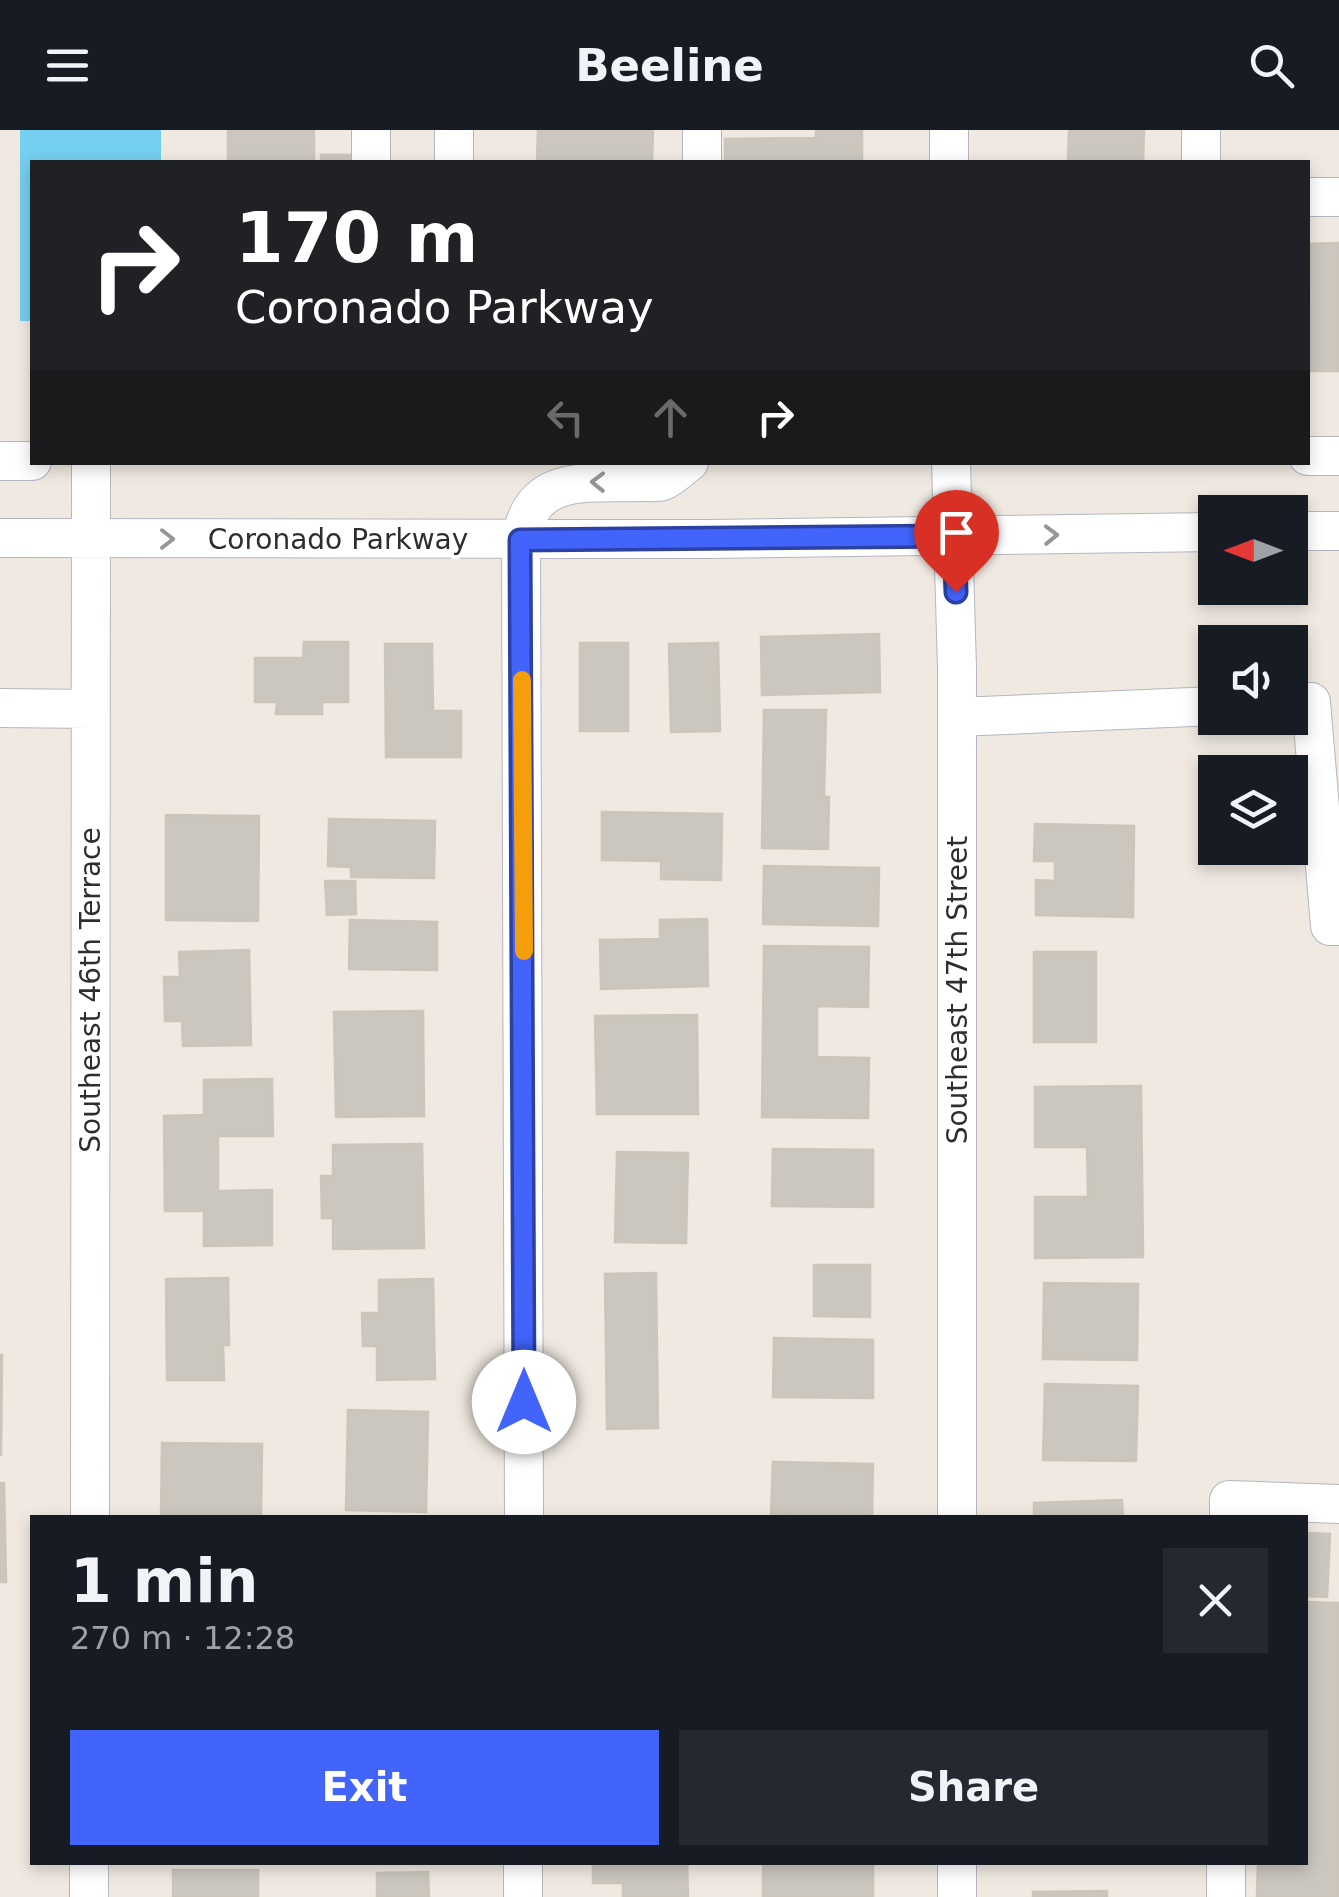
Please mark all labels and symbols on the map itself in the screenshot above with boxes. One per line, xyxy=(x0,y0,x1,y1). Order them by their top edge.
one-way arrow xyxy=(589,472,605,493)
pin xyxy=(914,490,999,593)
north arrow xyxy=(1198,495,1308,605)
street label: Coronado Parkway xyxy=(208,523,468,556)
one-way arrow xyxy=(1044,524,1060,545)
one-way arrow xyxy=(160,528,176,550)
street label: Southeast 46th Terrace xyxy=(74,827,107,1153)
street label: Southeast 47th Street xyxy=(941,836,974,1144)
position arrow xyxy=(472,1350,576,1454)

